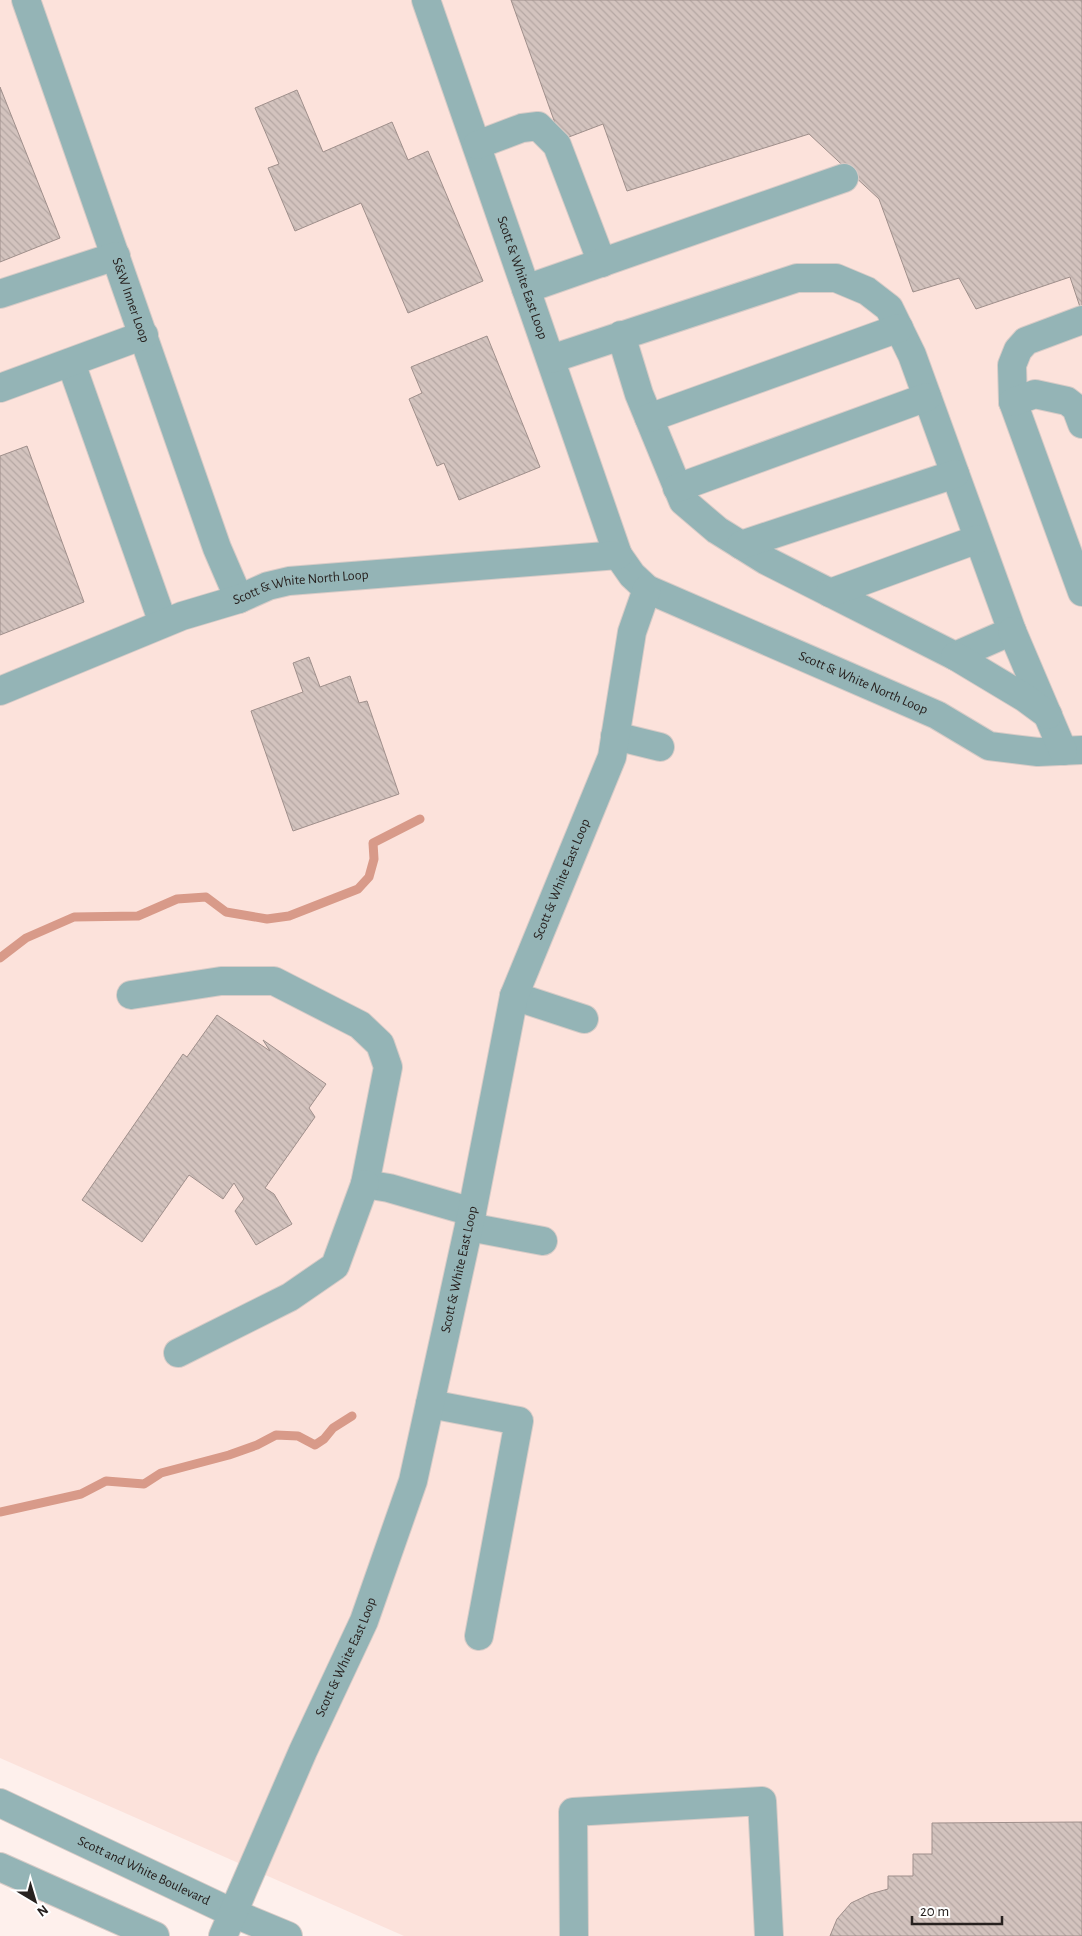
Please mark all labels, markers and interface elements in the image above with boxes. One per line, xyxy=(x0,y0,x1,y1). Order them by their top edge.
street label: Scott & White East Loop xyxy=(494,214,550,341)
street label: S&W Inner Loop xyxy=(109,256,152,345)
street label: Scott & White North Loop xyxy=(231,568,369,607)
street label: Scott & White North Loop xyxy=(797,649,930,717)
street label: Scott & White East Loop xyxy=(531,817,593,942)
street label: Scott & White East Loop xyxy=(439,1205,480,1334)
street label: Scott & White East Loop xyxy=(313,1596,379,1719)
street label: Scott and White Boulevard xyxy=(76,1834,212,1908)
north arrow xyxy=(10,1876,60,1926)
scale bar xyxy=(912,1894,1002,1926)
text: N xyxy=(34,1902,51,1919)
text: 20 m xyxy=(920,1904,949,1919)

